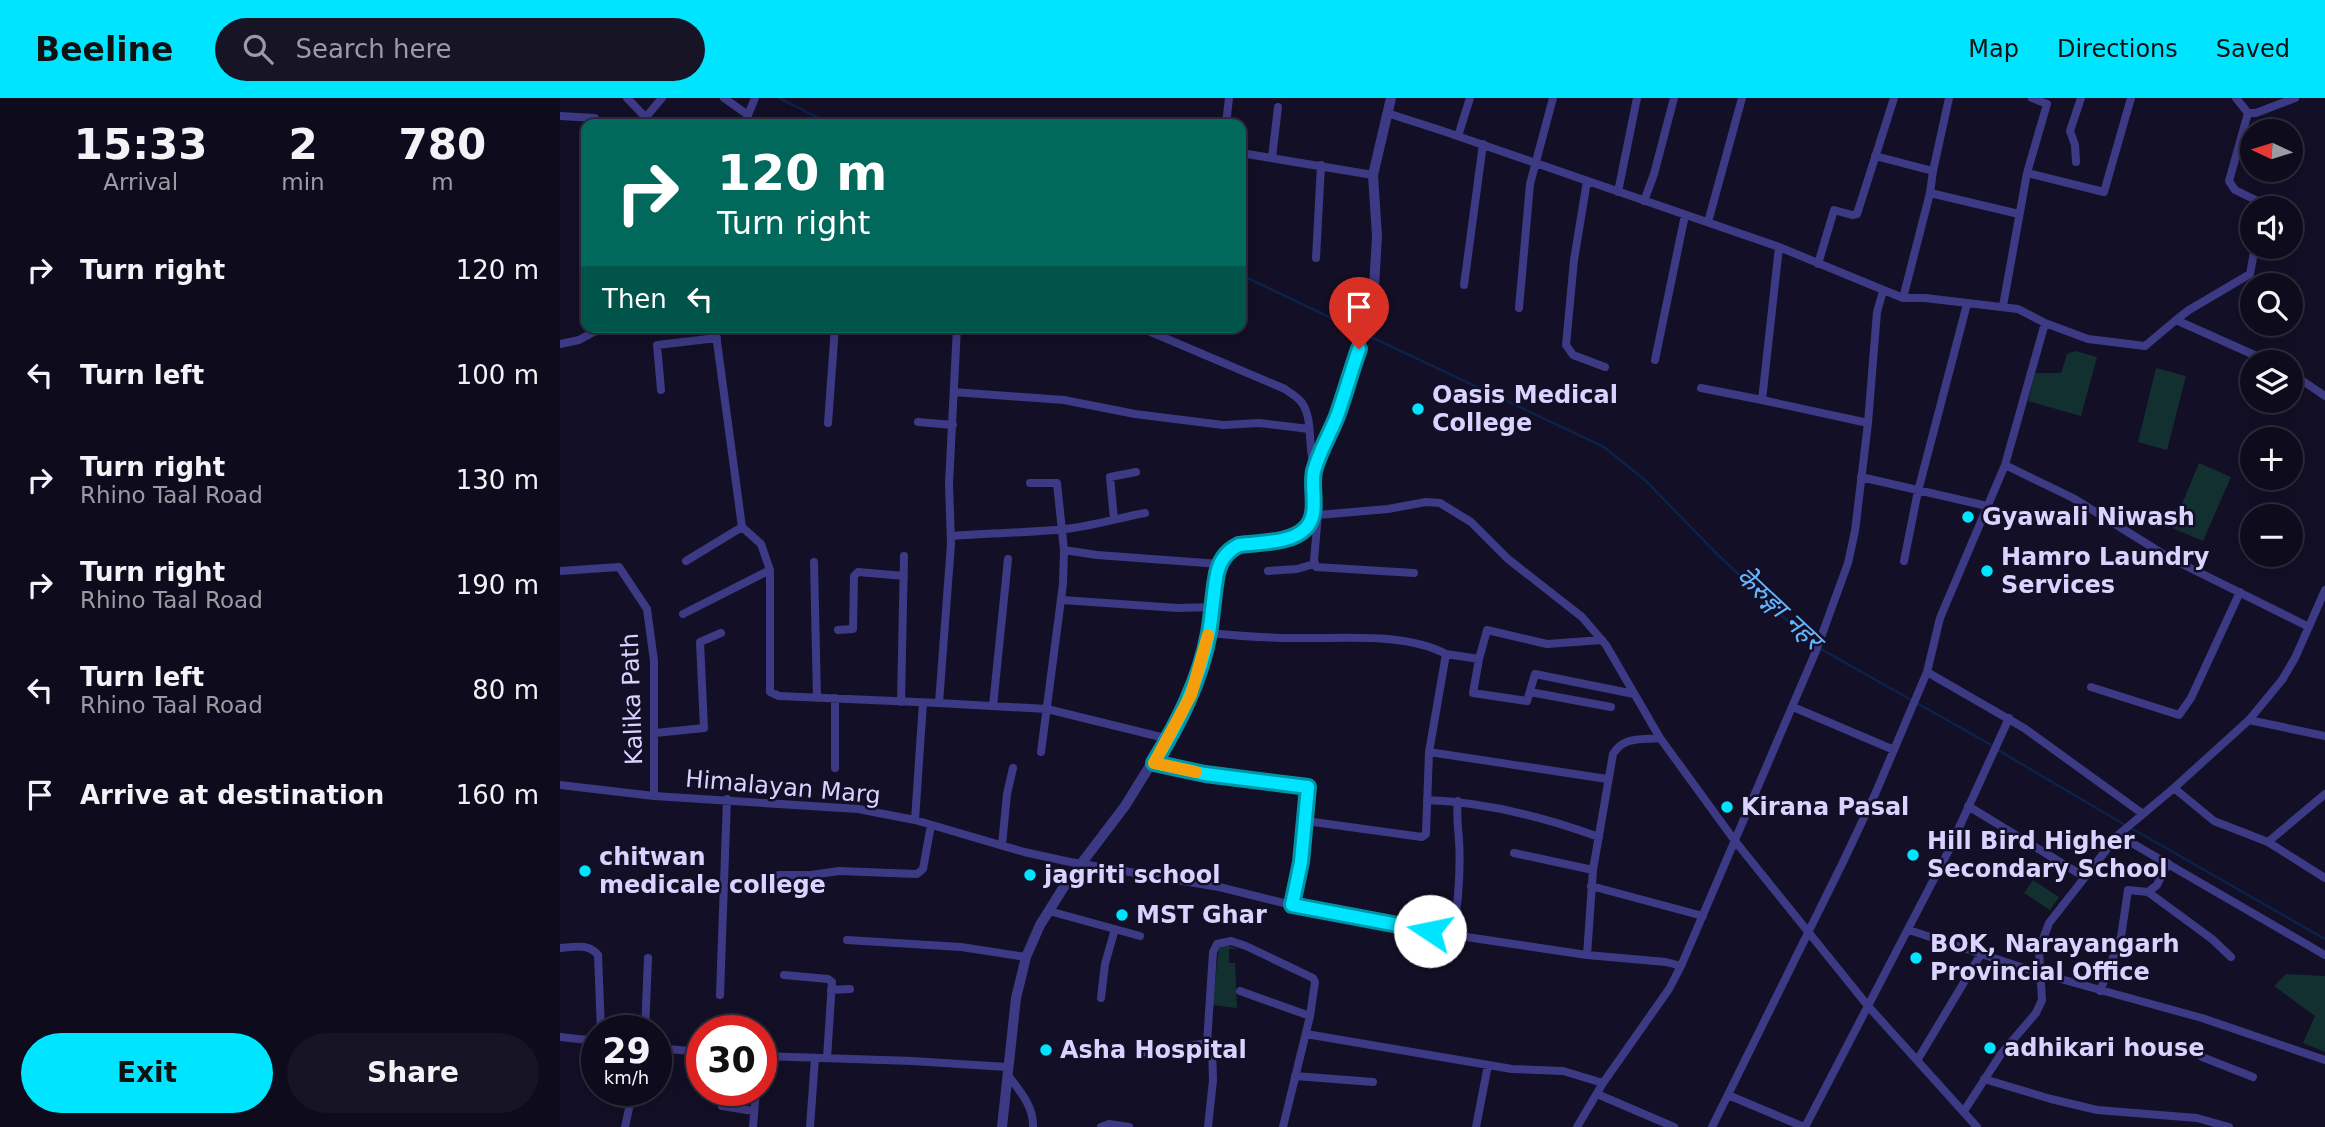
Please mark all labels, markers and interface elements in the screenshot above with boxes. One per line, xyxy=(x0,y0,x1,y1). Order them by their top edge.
search box xyxy=(215,18,705,81)
text: Beeline xyxy=(35,30,173,69)
icon: search xyxy=(239,30,277,68)
text: Search here xyxy=(295,34,452,64)
text: Map xyxy=(1968,35,2019,63)
text: Directions xyxy=(2057,35,2178,63)
text: Saved xyxy=(2216,35,2290,63)
north arrow xyxy=(2240,119,2303,182)
map controls xyxy=(2240,119,2303,567)
text: 15:33 xyxy=(74,120,208,169)
text: 2 xyxy=(288,120,318,169)
text: 780 xyxy=(399,120,486,169)
text: 120 m xyxy=(717,145,887,202)
icon: right xyxy=(602,147,693,238)
text: Arrival xyxy=(103,169,178,195)
text: min xyxy=(281,169,325,195)
text: m xyxy=(431,169,454,195)
button: sound xyxy=(2240,196,2303,259)
text: Turn right xyxy=(717,204,870,242)
icon: right xyxy=(21,251,59,289)
text: Turn right xyxy=(80,255,225,285)
text: 120 m xyxy=(456,255,539,285)
button: search xyxy=(2240,273,2303,336)
pin xyxy=(1329,277,1389,349)
icon: left xyxy=(681,280,719,318)
text: Then xyxy=(602,284,667,314)
icon: arrive xyxy=(1340,288,1378,326)
button: layers xyxy=(2240,350,2303,413)
icon: left xyxy=(21,356,59,394)
text: Turn left xyxy=(80,360,204,390)
text: 100 m xyxy=(456,360,539,390)
place label: Oasis Medical College xyxy=(1432,381,1618,437)
marker: Oasis Medical College xyxy=(1410,401,1426,417)
button: + xyxy=(2240,427,2303,490)
text: Turn right xyxy=(80,452,225,482)
icon: right xyxy=(21,461,59,499)
text: 130 m xyxy=(456,465,539,495)
text: Rhino Taal Road xyxy=(80,482,263,508)
place label: Gyawali Niwash xyxy=(1982,503,2195,531)
button: − xyxy=(2240,504,2303,567)
marker: Gyawali Niwash xyxy=(1960,509,1976,525)
place label: Hamro Laundry Services xyxy=(2001,543,2210,599)
text: Turn right xyxy=(80,557,225,587)
water label: केेरुङ्गा नहर xyxy=(1730,561,1832,659)
marker: Hamro Laundry Services xyxy=(1979,563,1995,579)
icon: right xyxy=(21,566,59,604)
text: 190 m xyxy=(456,570,539,600)
text: Rhino Taal Road xyxy=(80,587,263,613)
street label: Kalika Path xyxy=(616,633,648,765)
text: Turn left xyxy=(80,662,204,692)
icon: left xyxy=(21,671,59,709)
text: 80 m xyxy=(472,675,539,705)
text: Rhino Taal Road xyxy=(80,692,263,718)
street label: Himalayan Marg xyxy=(684,765,882,809)
icon: arrive xyxy=(21,776,59,814)
text: Arrive at destination xyxy=(80,780,384,810)
text: 160 m xyxy=(456,780,539,810)
place label: Kirana Pasal xyxy=(1741,793,1909,821)
marker: Kirana Pasal xyxy=(1719,799,1735,815)
place label: Hill Bird Higher Secondary School xyxy=(1927,827,2167,883)
place label: chitwan medicale college xyxy=(599,843,826,899)
marker: Hill Bird Higher Secondary School xyxy=(1905,847,1921,863)
place label: jagriti school xyxy=(1043,861,1221,889)
marker: chitwan medicale college xyxy=(577,863,593,879)
marker: jagriti school xyxy=(1022,867,1038,883)
position arrow xyxy=(1393,894,1467,968)
place label: MST Ghar xyxy=(1136,901,1267,929)
marker: MST Ghar xyxy=(1114,907,1130,923)
place label: BOK, Narayangarh Provincial Office xyxy=(1930,930,2180,986)
marker: BOK, Narayangarh Provincial Office xyxy=(1908,950,1924,966)
speed limit sign: 30 xyxy=(686,1015,777,1106)
text: 29 xyxy=(602,1031,651,1071)
button: Exit xyxy=(21,1033,273,1113)
button: Share xyxy=(287,1033,539,1113)
place label: adhikari house xyxy=(2004,1034,2204,1062)
place label: Asha Hospital xyxy=(1060,1036,1247,1064)
marker: adhikari house xyxy=(1982,1040,1998,1056)
marker: Asha Hospital xyxy=(1038,1042,1054,1058)
text: km/h xyxy=(604,1067,649,1088)

